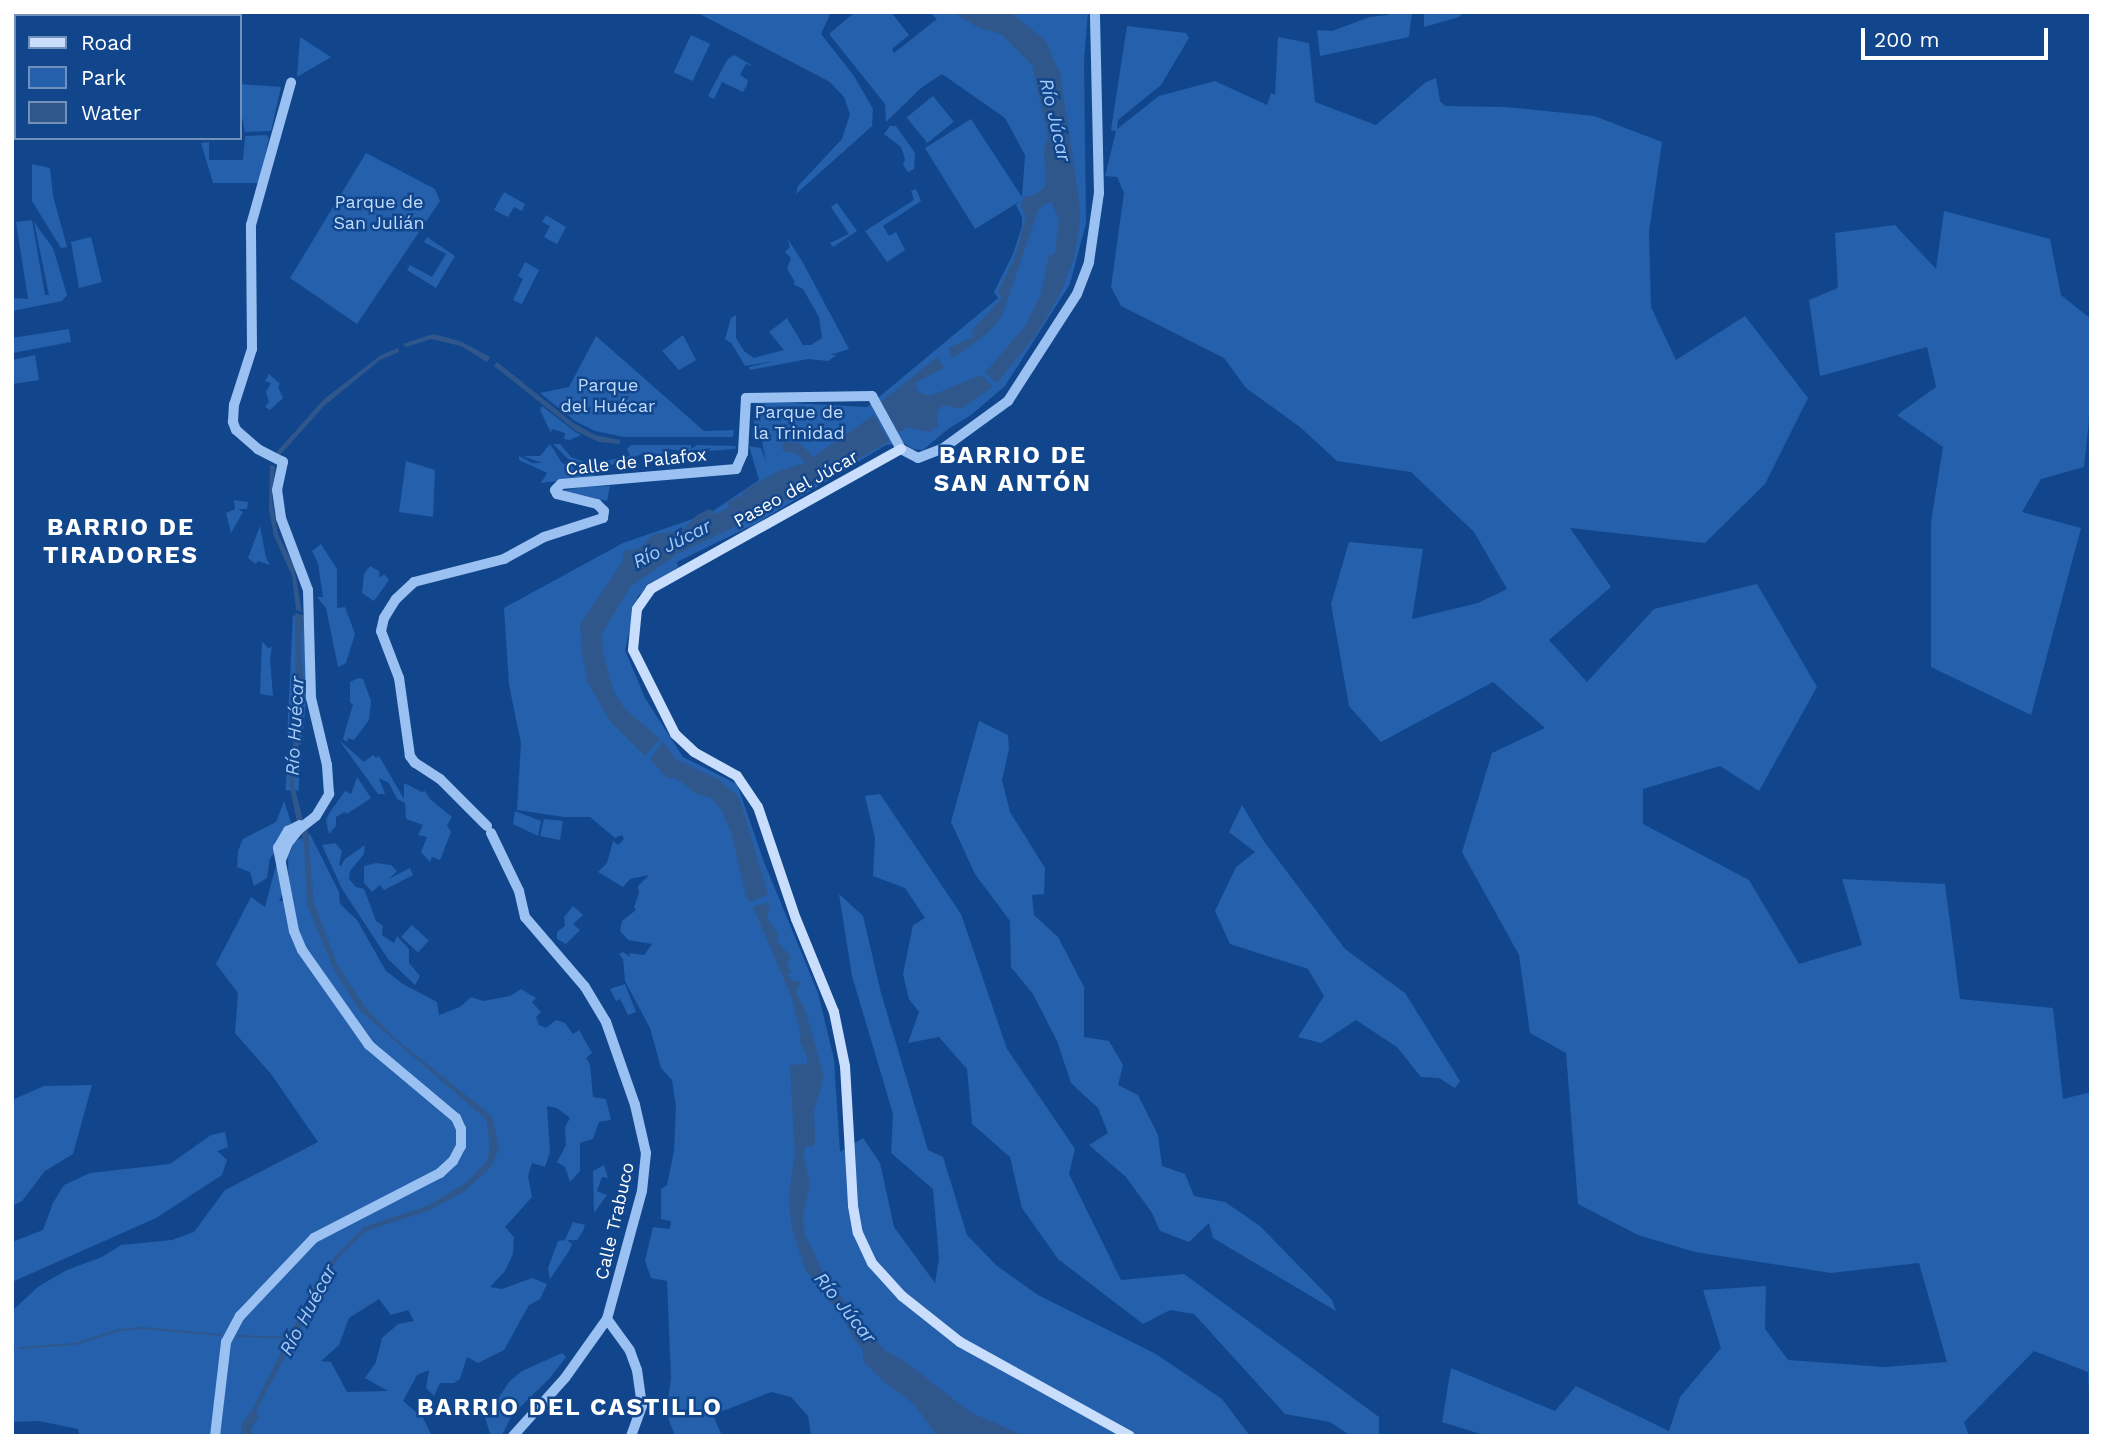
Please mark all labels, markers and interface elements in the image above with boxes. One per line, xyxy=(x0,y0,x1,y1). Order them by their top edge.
legend xyxy=(14,14,242,140)
scale bar xyxy=(1865,14,2052,58)
text: 200 m xyxy=(1874,27,1940,52)
text: Road xyxy=(81,30,132,55)
text: Park xyxy=(81,65,126,90)
water label: Río Júcar xyxy=(1034,76,1076,164)
text: Water xyxy=(81,100,141,125)
park label: Parque de San Julián xyxy=(333,192,425,234)
park label: Parque del Huécar xyxy=(560,375,656,418)
park label: Parque de la Trinidad xyxy=(753,402,845,444)
district label: BARRIO DE SAN ANTÓN xyxy=(935,442,1091,498)
street label: Calle de Palafox xyxy=(565,444,707,480)
street label: Paseo del Júcar xyxy=(730,446,862,532)
district label: BARRIO DE TIRADORES xyxy=(44,514,198,570)
water label: Río Júcar xyxy=(629,514,715,574)
water label: Río Huécar xyxy=(281,676,309,776)
street label: Calle Trabuco xyxy=(591,1160,639,1282)
water label: Río Huécar xyxy=(275,1261,341,1359)
water label: Río Júcar xyxy=(809,1268,881,1348)
district label: BARRIO DEL CASTILLO xyxy=(419,1394,721,1422)

